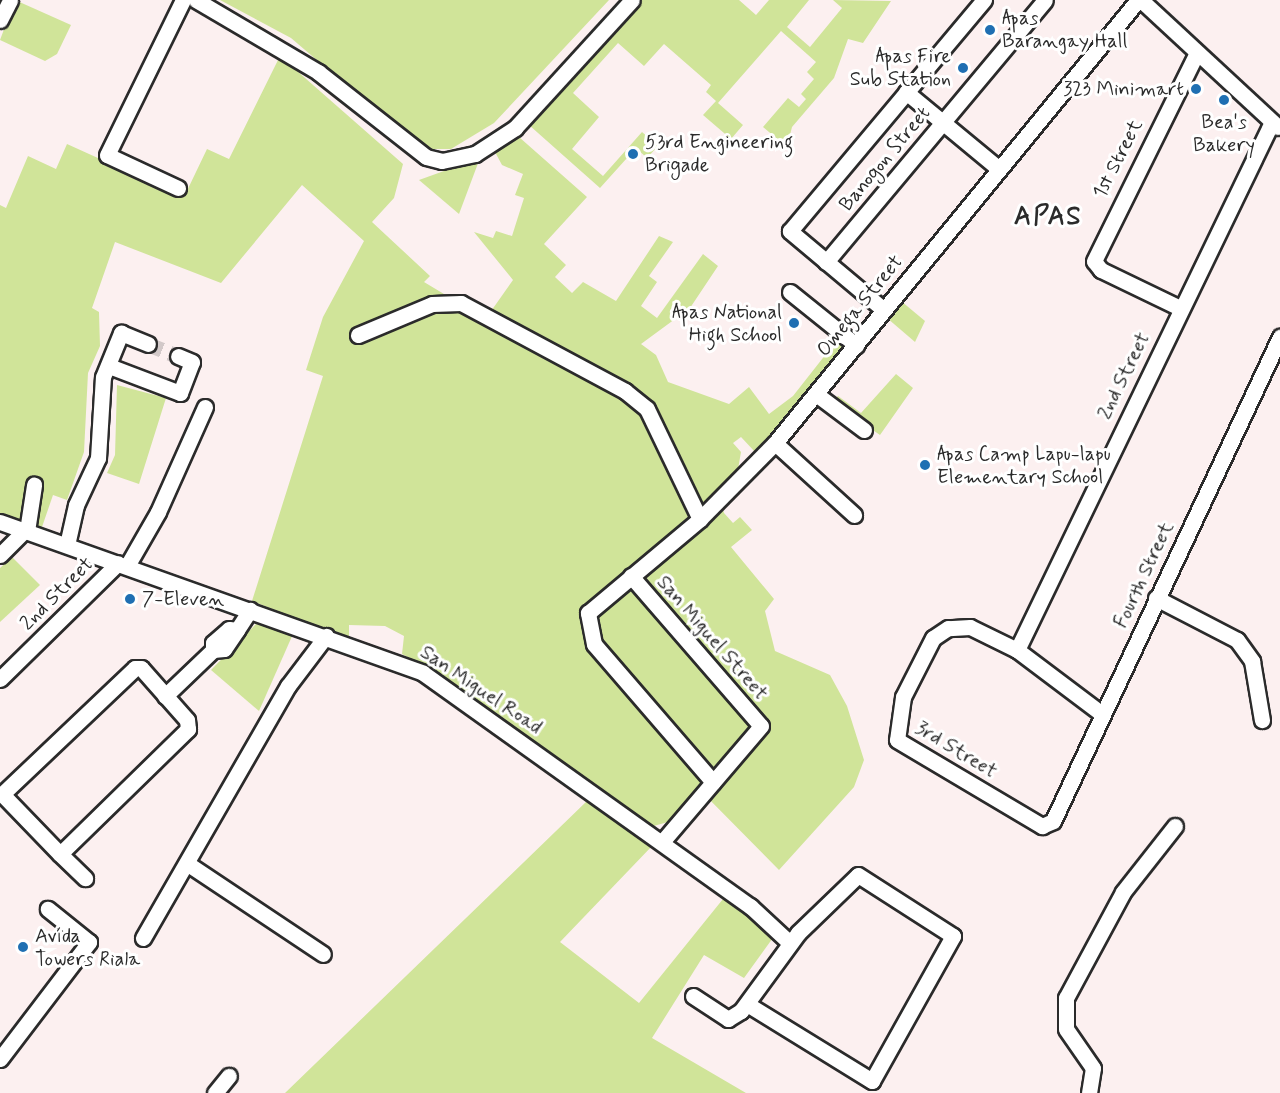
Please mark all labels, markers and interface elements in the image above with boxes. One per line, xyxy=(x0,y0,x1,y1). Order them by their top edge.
place label: Apas Barangay Hall xyxy=(1002,6,1126,53)
marker: Apas Barangay Hall xyxy=(983,23,997,37)
place label: Apas Fire Sub Station xyxy=(854,45,951,92)
marker: Apas Fire Sub Station xyxy=(956,61,970,75)
place label: 323 Minimart xyxy=(1063,77,1184,101)
marker: 323 Minimart xyxy=(1189,82,1203,96)
marker: Bea's Bakery xyxy=(1217,93,1231,107)
street label: Banogon Street xyxy=(833,101,937,217)
place label: Bea's Bakery xyxy=(1193,110,1255,157)
street label: 1st Street xyxy=(1088,115,1148,203)
place label: 53rd Engineering Brigade xyxy=(645,130,793,177)
marker: 53rd Engineering Brigade xyxy=(626,147,640,161)
district label: APAS xyxy=(1015,202,1081,234)
street label: Omega Street xyxy=(812,251,908,361)
place label: Apas National High School xyxy=(671,300,782,347)
marker: Apas National High School xyxy=(787,316,801,330)
street label: 2nd Street xyxy=(1093,329,1155,423)
place label: Apas Camp Lapu-lapu Elementary School xyxy=(937,442,1114,489)
marker: Apas Camp Lapu-lapu Elementary School xyxy=(918,458,932,472)
street label: Fourth Street xyxy=(1109,518,1179,632)
street label: 2nd Street xyxy=(16,553,98,635)
street label: San Miguel Street xyxy=(653,573,771,703)
place label: 7-Eleven xyxy=(142,587,224,611)
marker: 7-Eleven xyxy=(123,592,137,606)
street label: San Miguel Road xyxy=(418,642,544,738)
street label: 3rd Street xyxy=(911,717,1001,783)
place label: Avída Towers Riala xyxy=(35,924,142,971)
marker: Avída Towers Riala xyxy=(16,940,30,954)

